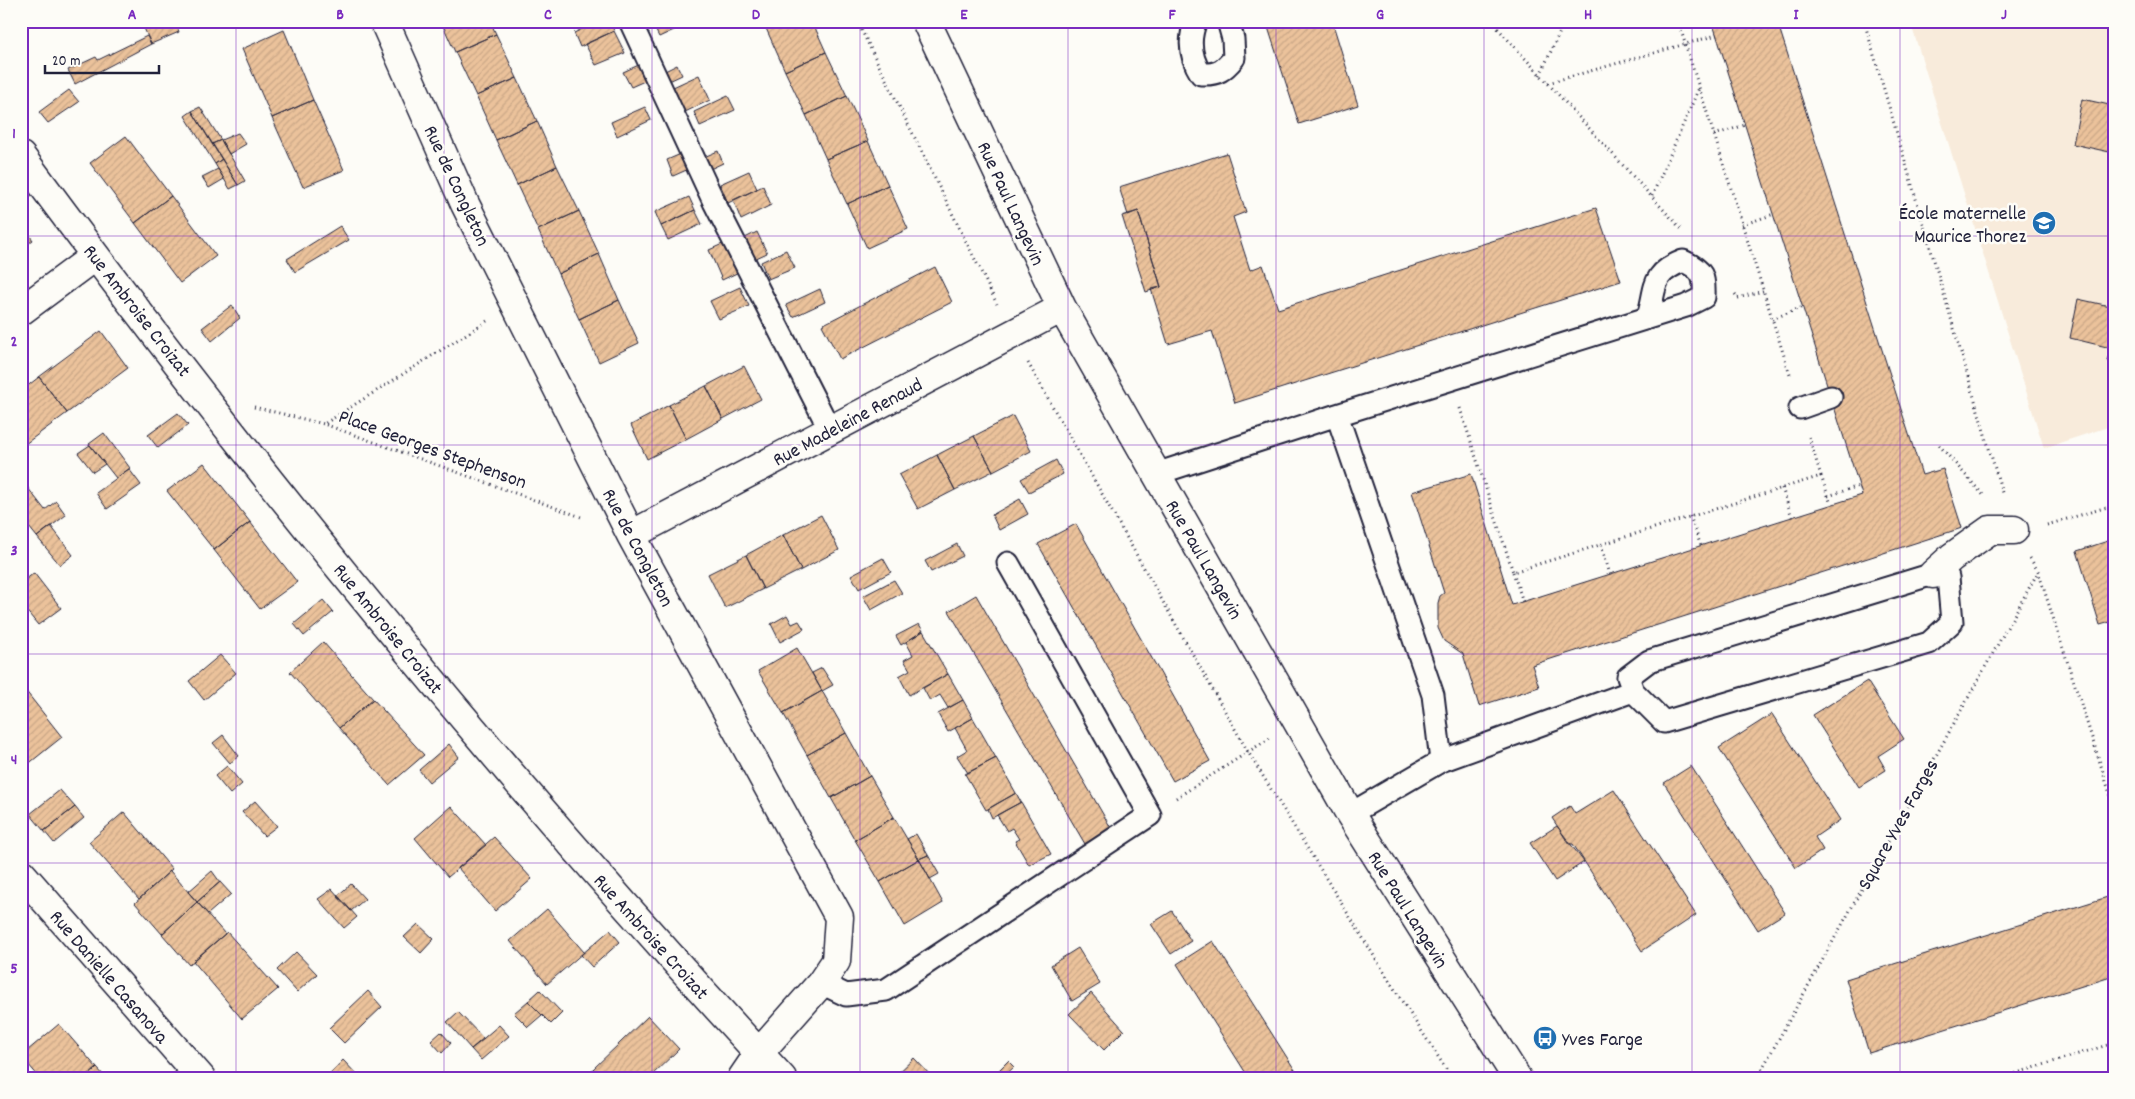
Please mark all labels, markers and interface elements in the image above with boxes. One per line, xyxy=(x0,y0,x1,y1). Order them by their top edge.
text: A xyxy=(128,4,137,27)
text: B xyxy=(336,4,344,27)
text: C xyxy=(544,4,552,27)
text: D xyxy=(752,4,761,27)
text: E xyxy=(960,4,968,27)
text: F xyxy=(1168,4,1176,27)
text: G xyxy=(1376,4,1384,27)
text: H xyxy=(1584,4,1592,27)
text: I xyxy=(1794,4,1800,27)
text: J xyxy=(2001,4,2007,27)
scale bar xyxy=(45,42,159,74)
text: 20 m xyxy=(52,51,80,73)
street label: Rue de Congleton xyxy=(415,121,496,251)
text: 1 xyxy=(12,123,16,146)
street label: Rue Paul Langevin xyxy=(968,138,1050,271)
place label: École maternelle Maurice Thorez xyxy=(1899,201,2026,252)
school or university icon: École maternelle Maurice Thorez xyxy=(2031,210,2057,236)
street label: Rue Ambroise Croizat xyxy=(75,240,196,384)
text: 2 xyxy=(11,331,18,354)
street label: Rue Madeleine Renaud xyxy=(769,372,928,475)
street label: Place Georges Stephenson xyxy=(334,404,530,498)
street label: Rue de Congleton xyxy=(593,484,679,613)
street label: Rue Paul Langevin xyxy=(1157,496,1248,625)
text: 3 xyxy=(10,540,18,563)
street label: Rue Ambroise Croizat xyxy=(325,558,448,701)
text: 4 xyxy=(11,749,17,772)
street label: Square Yves Farges xyxy=(1852,755,1947,896)
street label: Rue Paul Langevin xyxy=(1359,846,1454,975)
street label: Rue Ambroise Croizat xyxy=(585,869,714,1007)
street label: Rue Danielle Casanova xyxy=(42,905,174,1051)
text: 5 xyxy=(10,958,18,981)
bus stop icon: Yves Farge xyxy=(1532,1025,1558,1051)
place label: Yves Farge xyxy=(1562,1027,1643,1055)

